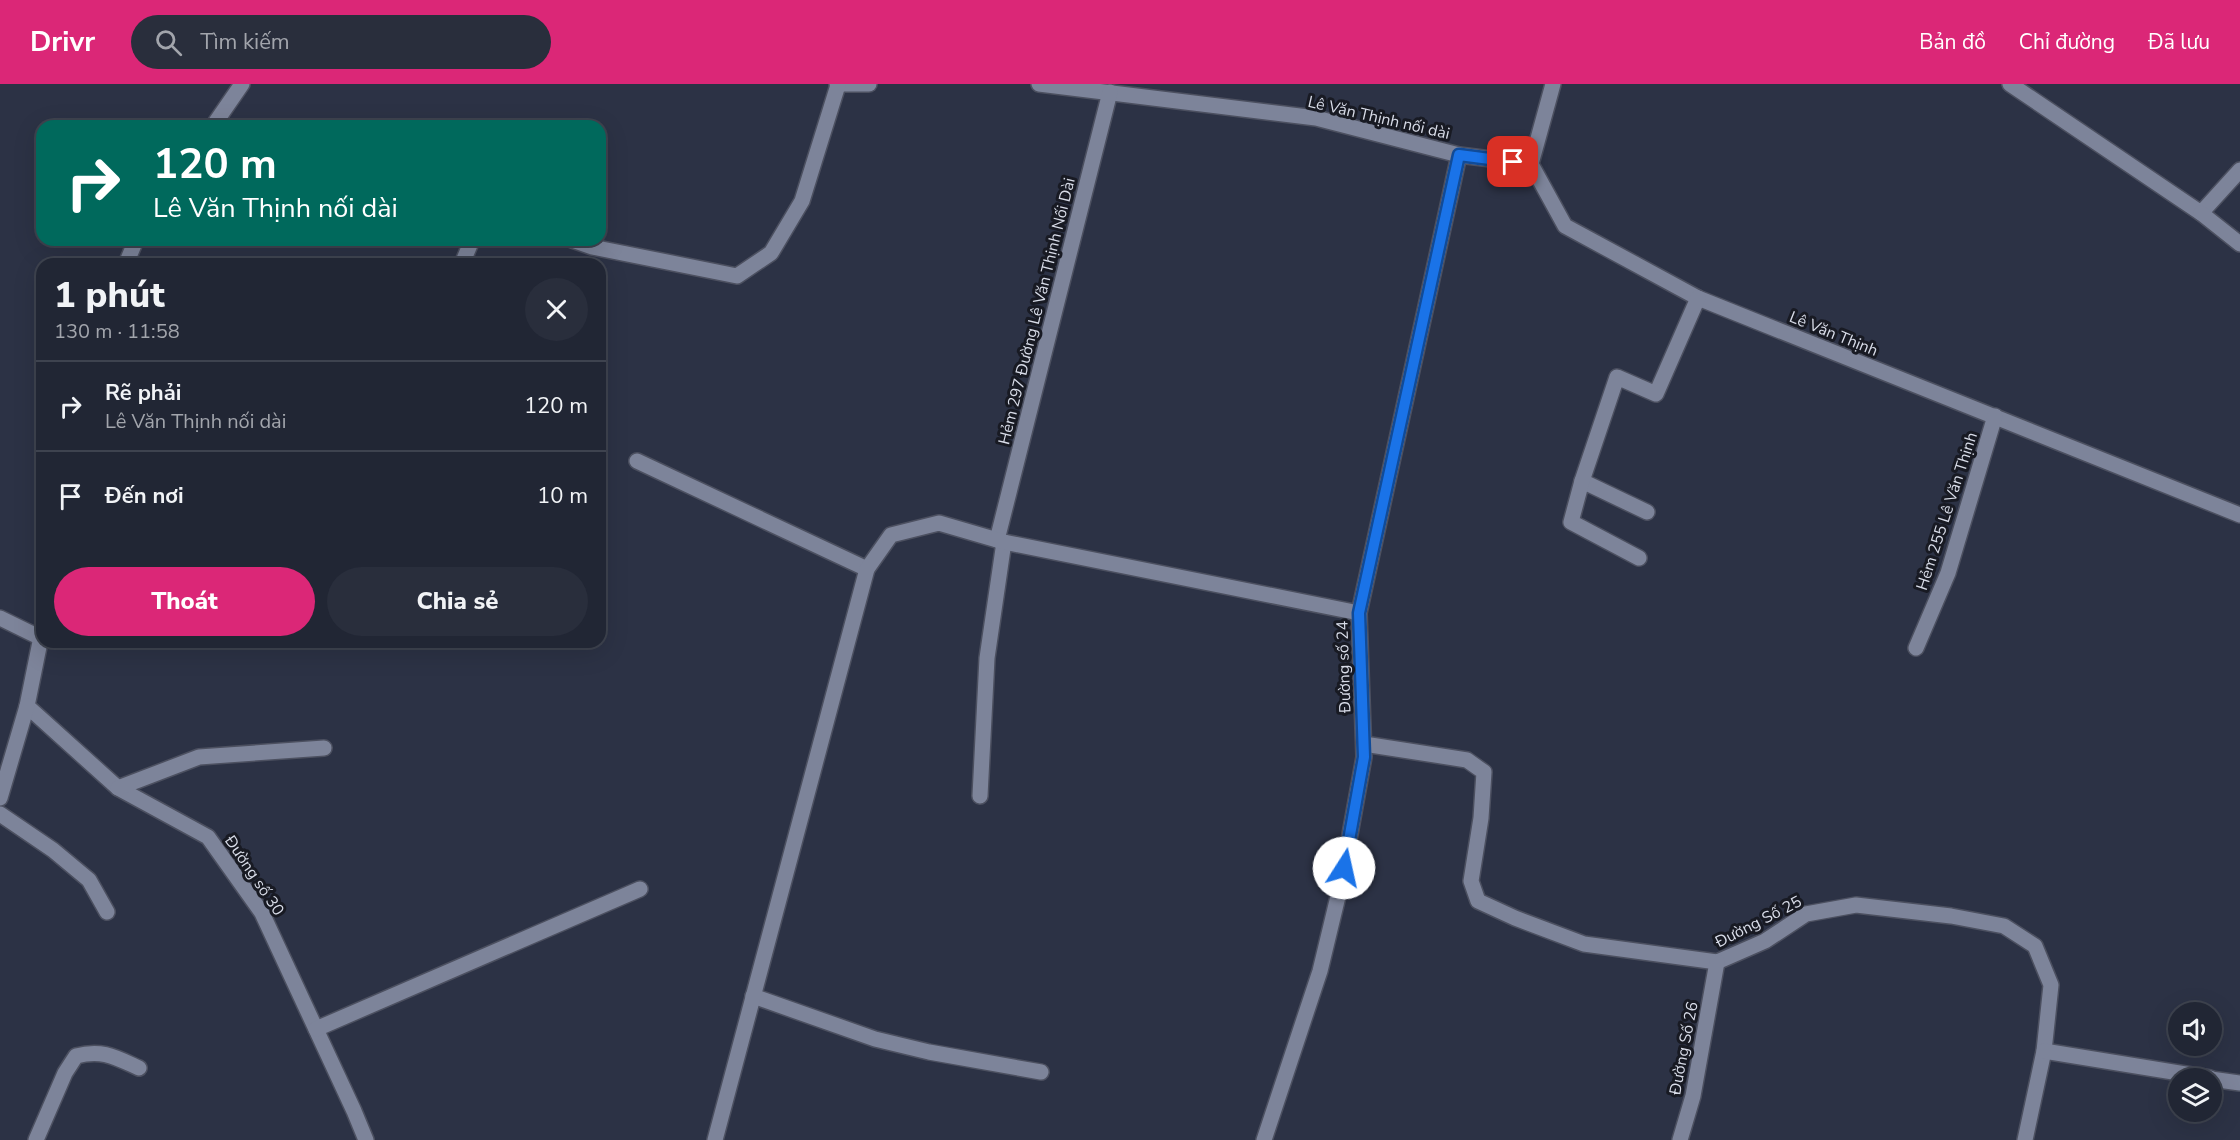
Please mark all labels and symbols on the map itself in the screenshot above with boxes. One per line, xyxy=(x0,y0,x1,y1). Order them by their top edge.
street label: Lê Văn Thịnh nối dài xyxy=(1306,91,1452,145)
pin xyxy=(1487,136,1538,187)
street label: Hẻm 297 Đường Lê Văn Thịnh Nối Dài xyxy=(993,176,1081,447)
street label: Lê Văn Thịnh xyxy=(1786,306,1881,362)
street label: Hẻm 255 Lê Văn Thịnh xyxy=(1911,429,1983,593)
street label: Đường số 24 xyxy=(1331,620,1357,714)
street label: Đường số 30 xyxy=(219,830,289,920)
position arrow xyxy=(1312,836,1376,900)
street label: Đường Số 25 xyxy=(1711,891,1805,954)
street label: Đường Số 26 xyxy=(1664,1000,1704,1098)

